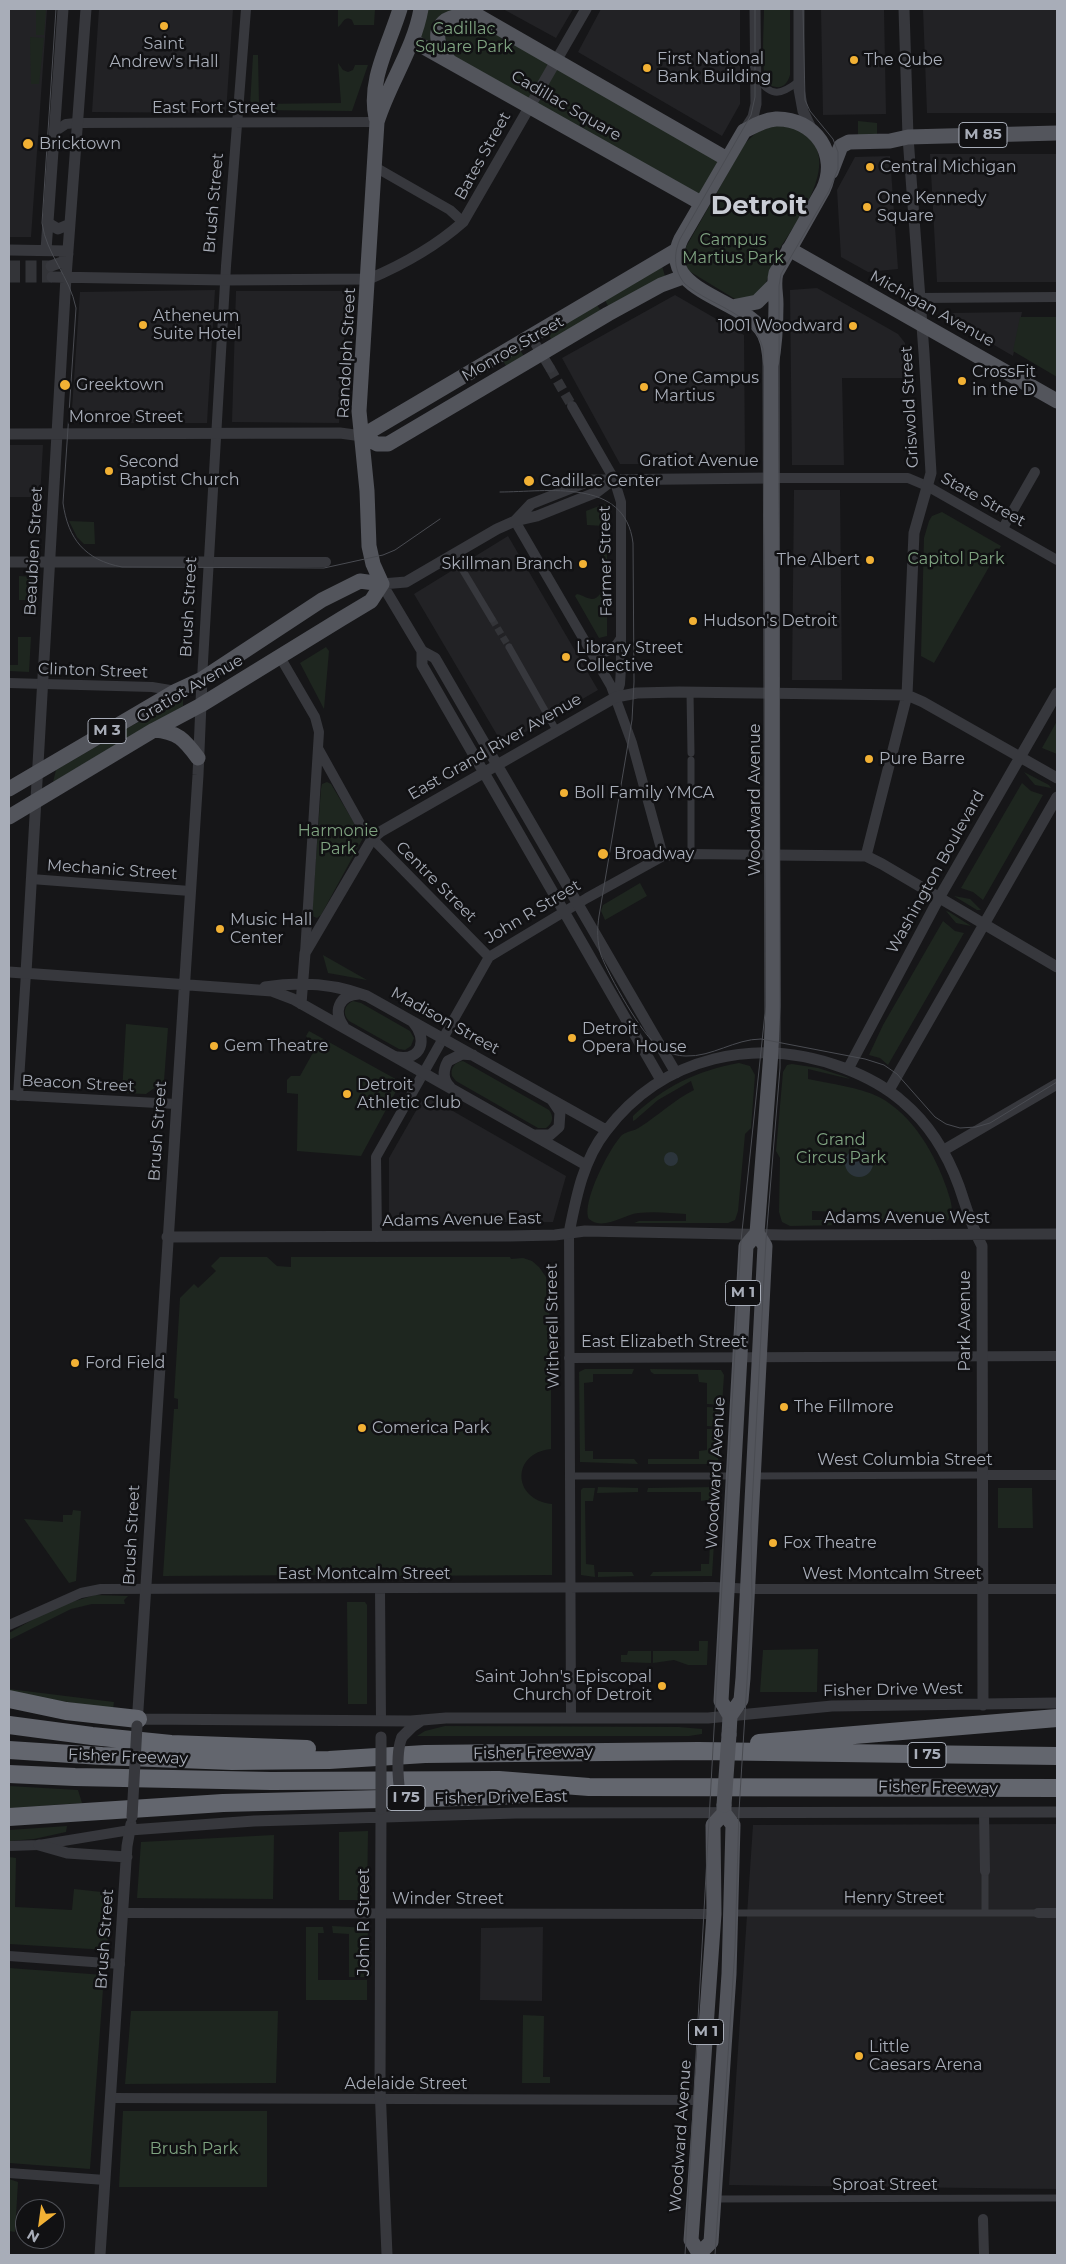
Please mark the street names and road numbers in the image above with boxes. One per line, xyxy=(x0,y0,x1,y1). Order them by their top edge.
street label: Cadillac Square xyxy=(508,67,624,145)
street label: East Fort Street xyxy=(152,98,276,118)
street label: Bates Street xyxy=(451,109,515,203)
road number: M 85 xyxy=(959,122,1007,148)
street label: Brush Street xyxy=(200,152,228,254)
street label: Michigan Avenue xyxy=(866,267,998,351)
street label: Randolph Street xyxy=(334,287,360,419)
street label: Monroe Street xyxy=(459,312,567,386)
street label: Griswold Street xyxy=(897,345,923,469)
street label: Monroe Street xyxy=(69,407,183,427)
street label: Gratiot Avenue xyxy=(639,451,759,471)
street label: State Street xyxy=(937,469,1029,531)
street label: Beaubien Street xyxy=(21,486,47,616)
street label: Farmer Street xyxy=(595,505,617,617)
street label: Brush Street xyxy=(177,556,201,658)
street label: Gratiot Avenue xyxy=(133,651,247,727)
street label: Clinton Street xyxy=(38,659,148,683)
street label: East Grand River Avenue xyxy=(405,689,585,805)
road number: M 3 xyxy=(88,718,126,744)
street label: Woodward Avenue xyxy=(745,724,765,876)
street label: Washington Boulevard xyxy=(883,787,989,957)
street label: Centre Street xyxy=(392,838,480,926)
street label: Mechanic Street xyxy=(46,856,178,884)
street label: John R Street xyxy=(482,876,584,948)
street label: Madison Street xyxy=(387,983,503,1059)
street label: Beacon Street xyxy=(21,1071,135,1097)
street label: Brush Street xyxy=(145,1080,171,1182)
street label: Adams Avenue West xyxy=(824,1208,990,1228)
street label: Adams Avenue East xyxy=(382,1209,542,1231)
street label: Witherell Street xyxy=(542,1263,564,1389)
street label: Park Avenue xyxy=(955,1270,975,1372)
road number: M 1 xyxy=(726,1280,760,1306)
street label: East Elizabeth Street xyxy=(581,1332,747,1352)
street label: Woodward Avenue xyxy=(702,1396,730,1550)
street label: West Columbia Street xyxy=(817,1450,993,1470)
street label: Brush Street xyxy=(120,1484,144,1586)
street label: East Montcalm Street xyxy=(277,1564,451,1584)
street label: West Montcalm Street xyxy=(802,1564,982,1584)
street label: Fisher Drive West xyxy=(823,1679,963,1701)
street label: Fisher Freeway xyxy=(473,1742,593,1764)
road number: I 75 xyxy=(908,1742,946,1768)
street label: Fisher Freeway xyxy=(68,1745,188,1769)
street label: Fisher Freeway xyxy=(878,1777,998,1799)
road number: I 75 xyxy=(387,1786,425,1810)
street label: Fisher Drive East xyxy=(434,1787,568,1809)
street label: John R Street xyxy=(354,1868,374,1976)
street label: Brush Street xyxy=(92,1888,118,1990)
street label: Henry Street xyxy=(843,1888,945,1908)
street label: Winder Street xyxy=(392,1889,504,1909)
road number: M 1 xyxy=(688,2020,724,2044)
street label: Woodward Avenue xyxy=(666,2059,696,2213)
street label: Adelaide Street xyxy=(344,2074,468,2094)
street label: Sproat Street xyxy=(832,2175,938,2195)

